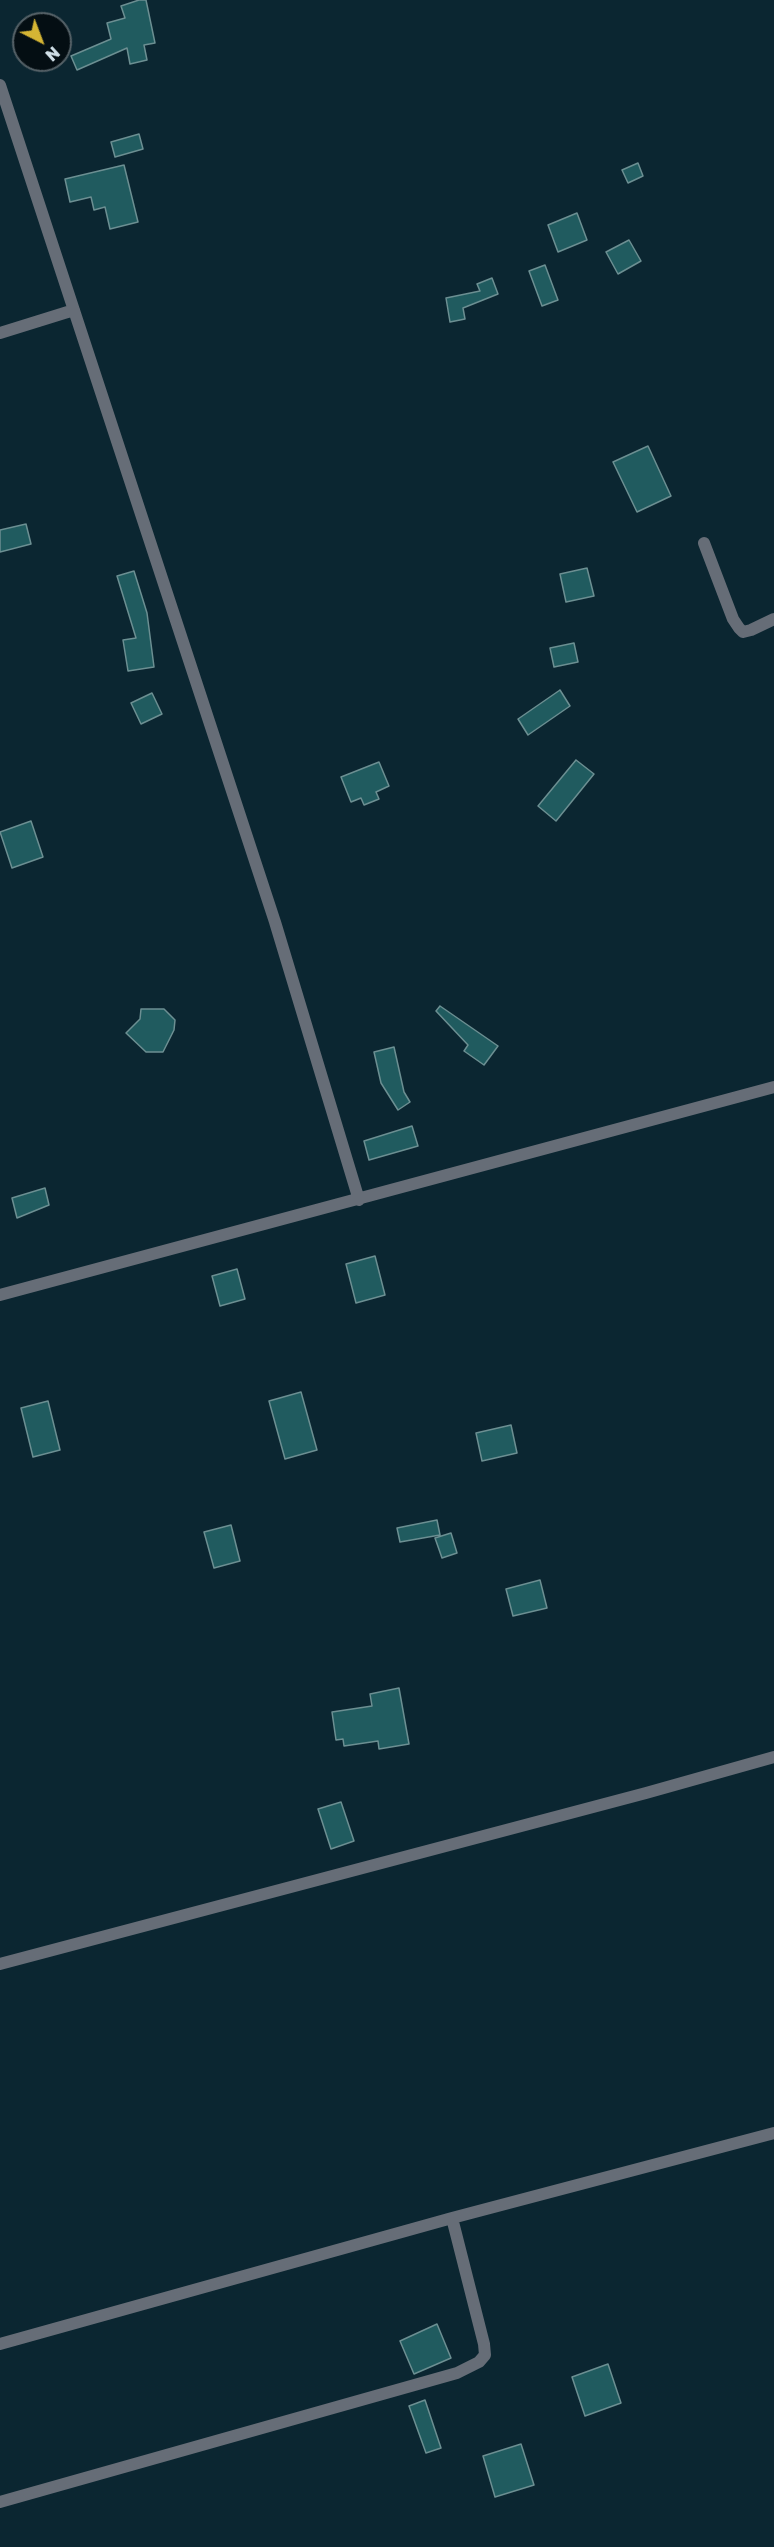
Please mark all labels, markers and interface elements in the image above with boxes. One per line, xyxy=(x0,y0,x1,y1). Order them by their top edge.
north arrow xyxy=(12,12,72,72)
text: N xyxy=(41,42,64,65)

